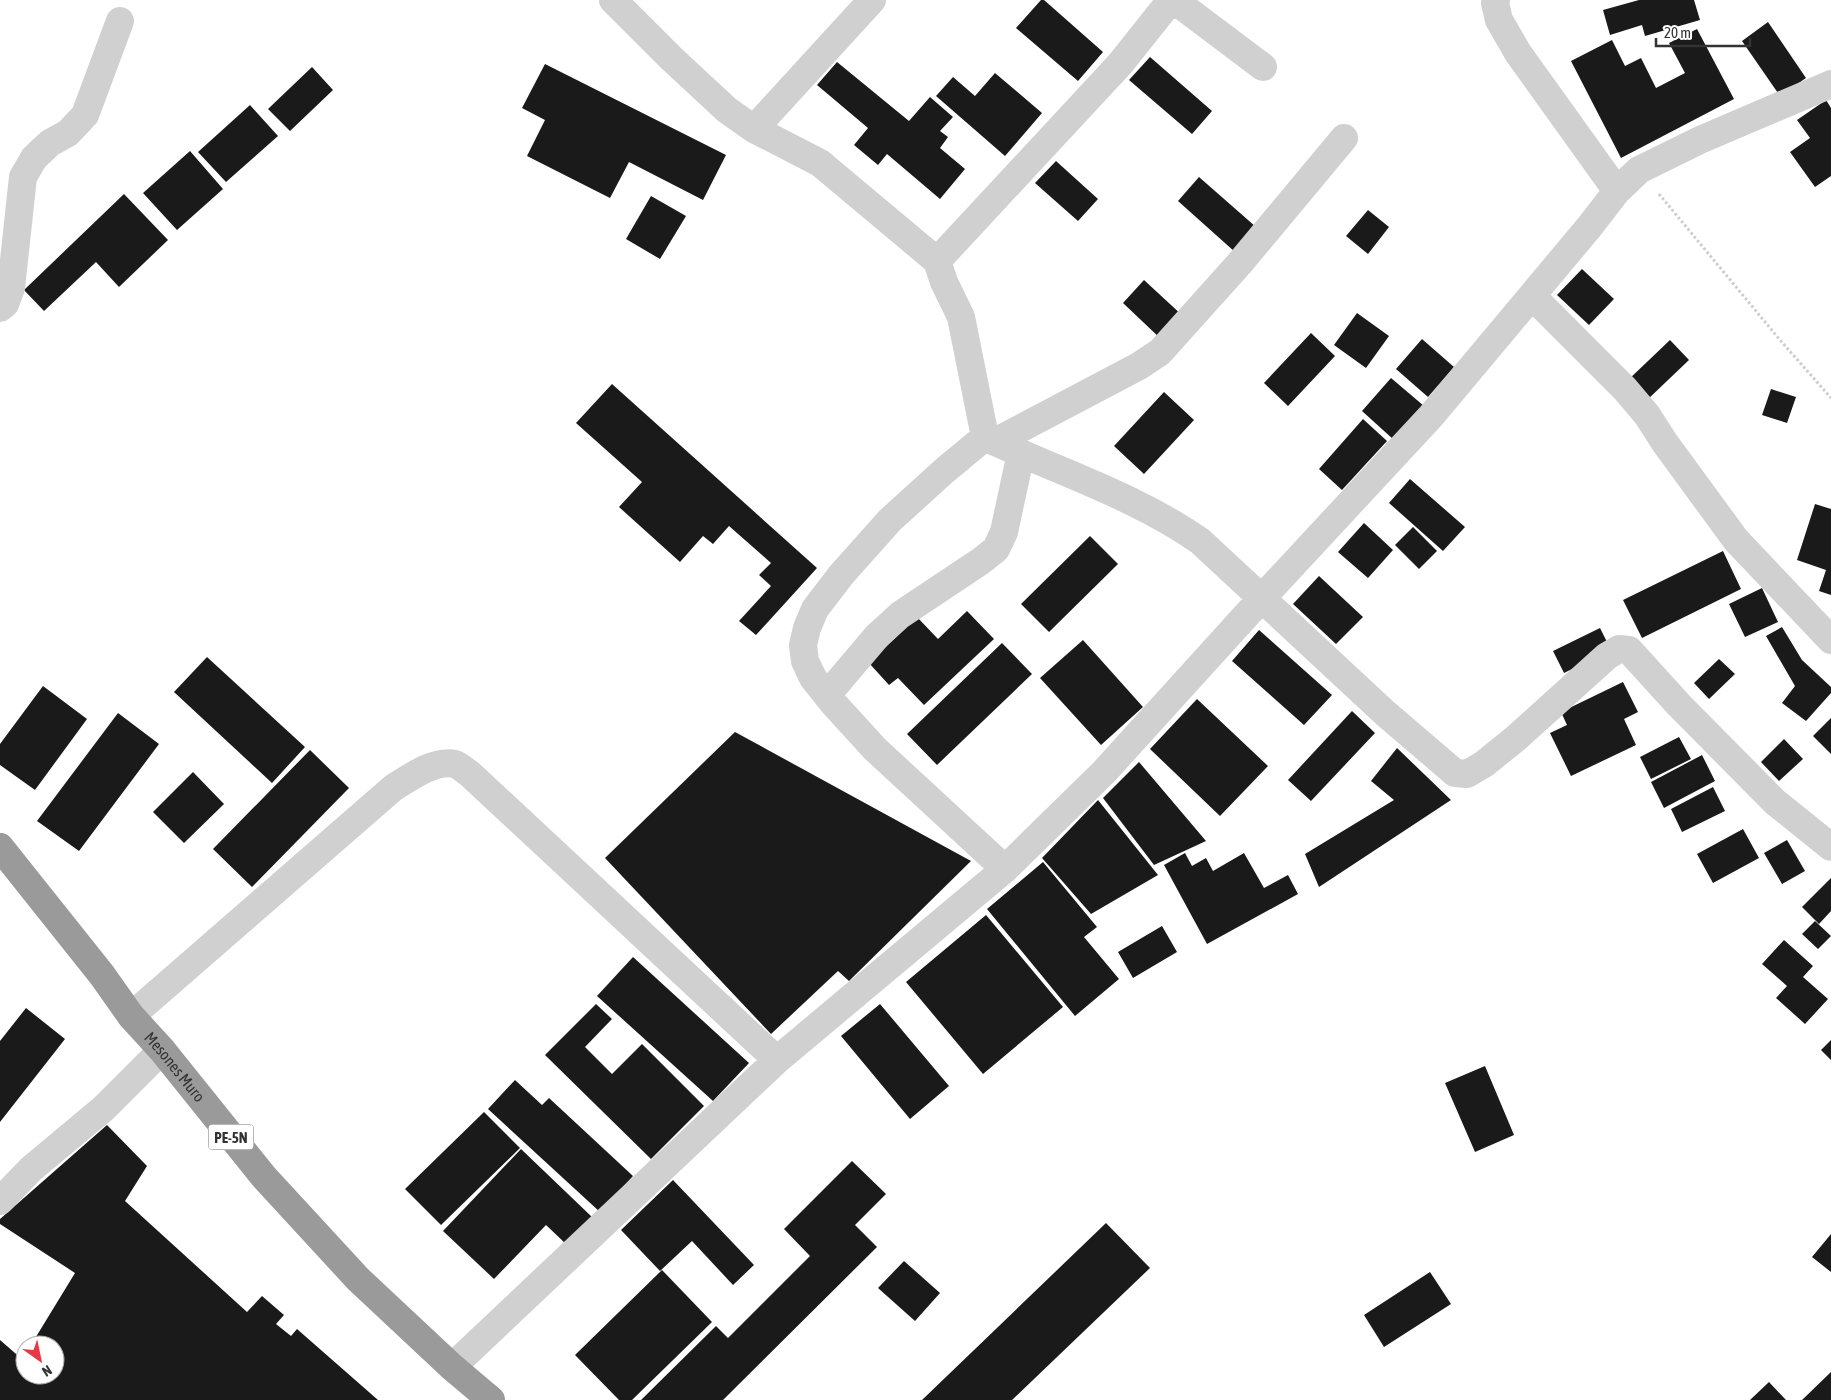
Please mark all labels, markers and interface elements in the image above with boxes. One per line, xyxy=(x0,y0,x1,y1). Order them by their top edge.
scale bar xyxy=(1656,15,1750,47)
text: 20 m xyxy=(1664,24,1691,41)
street label: Mesones Muro xyxy=(141,1028,209,1105)
road number: PE-5N xyxy=(208,1124,254,1150)
north arrow xyxy=(15,1335,65,1385)
text: N xyxy=(39,1362,55,1380)

